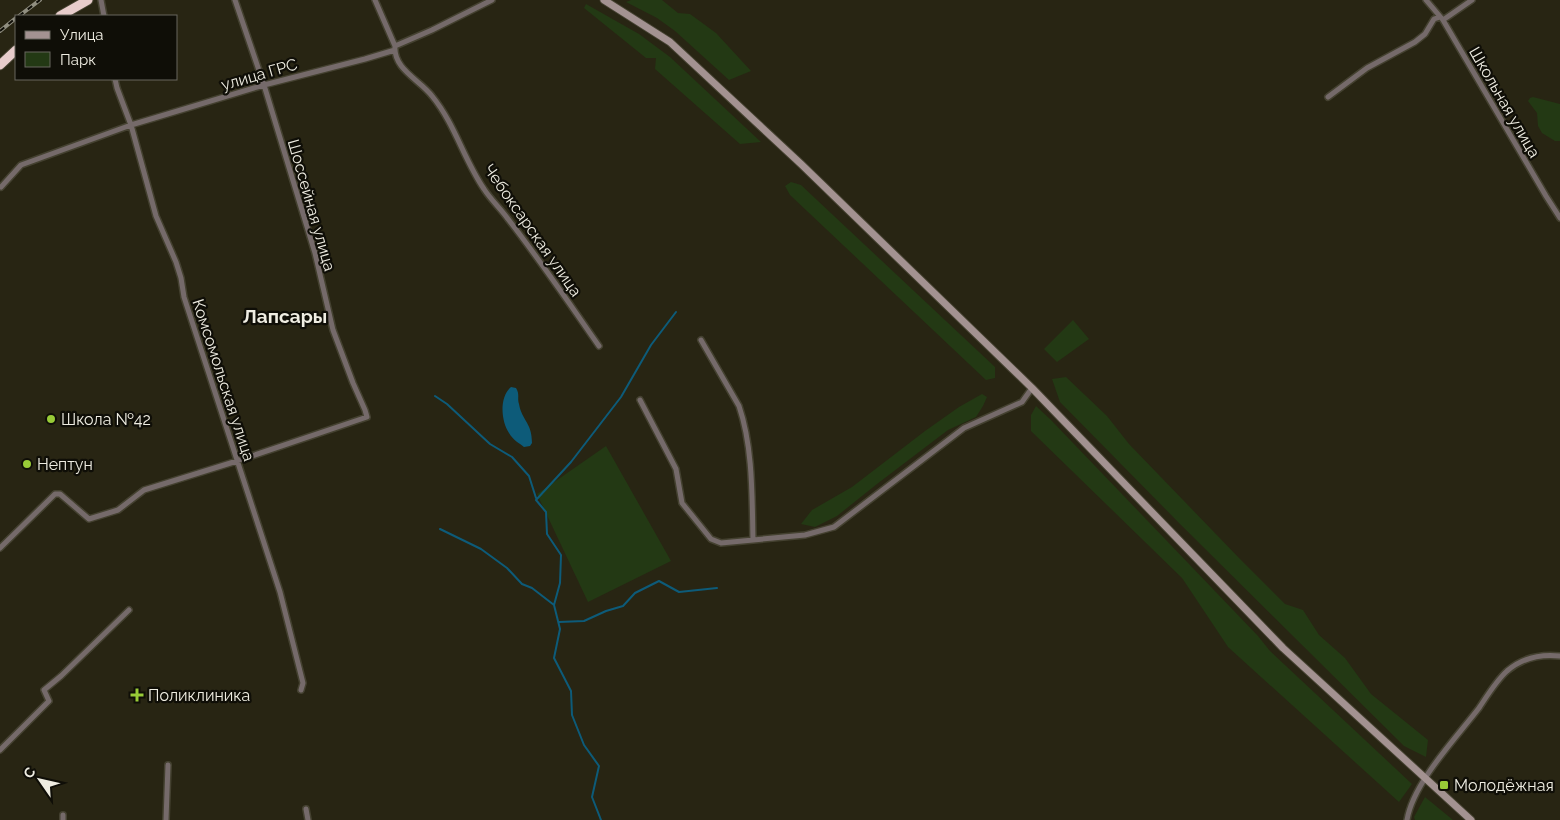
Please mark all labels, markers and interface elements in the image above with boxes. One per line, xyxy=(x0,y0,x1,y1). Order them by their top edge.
legend xyxy=(15,15,178,80)
text: Улица xyxy=(60,26,104,44)
street label: Школьная улица xyxy=(1465,43,1544,161)
text: Парк xyxy=(60,51,96,69)
street label: улица ГРС xyxy=(219,55,300,94)
street label: Шоссейная улица xyxy=(284,137,339,273)
street label: Чебоксарская улица xyxy=(480,160,585,300)
street label: Комсомольская улица xyxy=(188,297,259,464)
district label: Лапсары xyxy=(243,305,327,327)
place label: Школа №42 xyxy=(61,410,151,429)
marker: Школа №42 xyxy=(45,413,57,425)
place label: Нептун xyxy=(37,455,93,474)
marker: Нептун xyxy=(21,458,33,470)
place label: Поликлиника xyxy=(148,686,250,705)
marker: Поликлиника xyxy=(130,688,144,702)
north arrow xyxy=(15,755,65,805)
text: С xyxy=(20,764,39,781)
place label: Молодёжная xyxy=(1454,776,1554,795)
marker: Молодёжная xyxy=(1438,779,1450,791)

